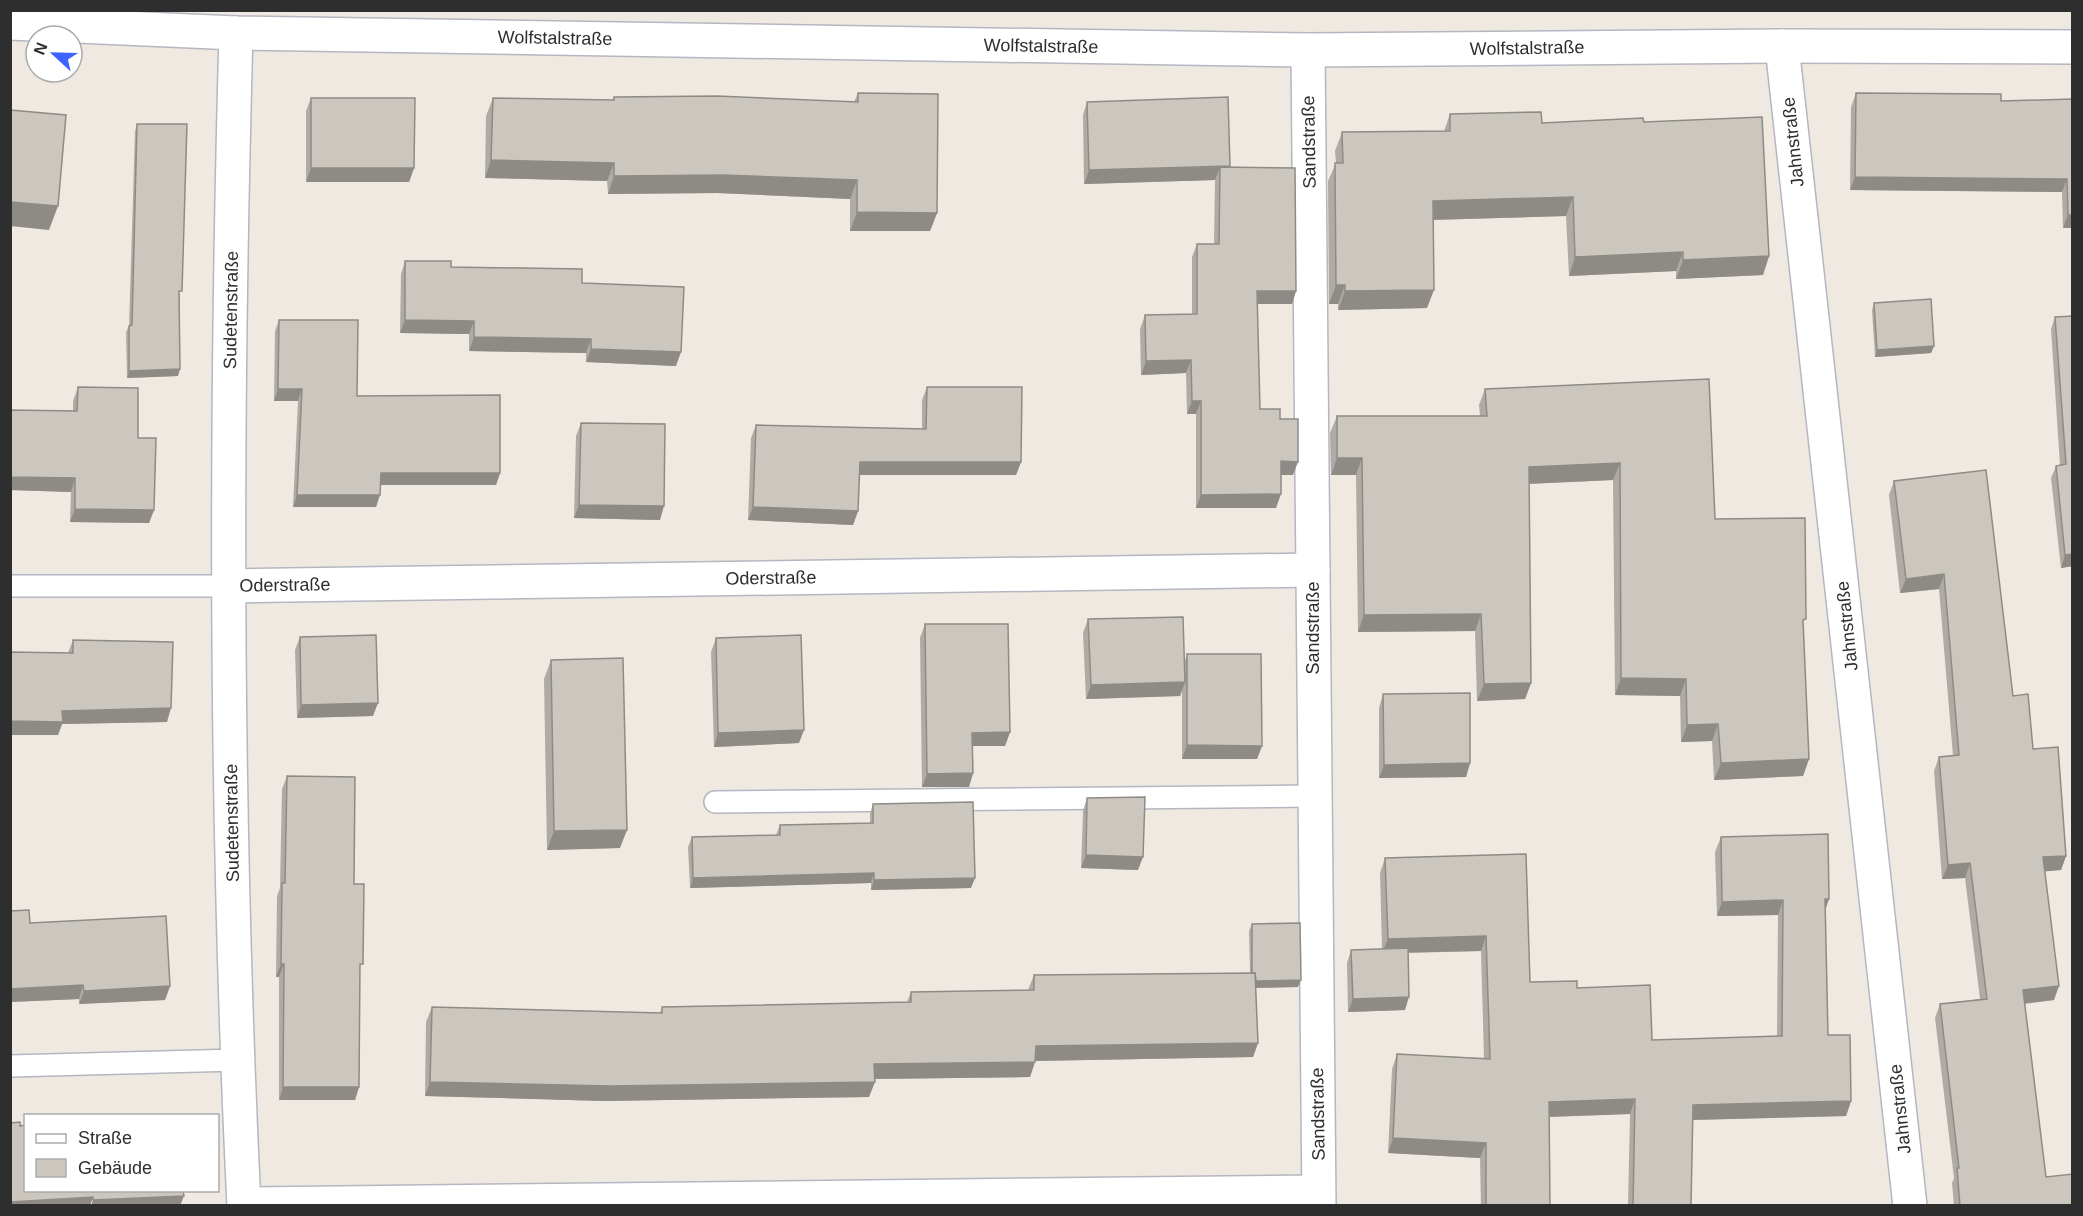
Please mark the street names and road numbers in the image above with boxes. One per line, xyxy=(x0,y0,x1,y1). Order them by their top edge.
street label: Wolfstalstraße xyxy=(497,27,613,49)
street label: Wolfstalstraße xyxy=(983,35,1099,57)
street label: Wolfstalstraße xyxy=(1469,37,1585,59)
street label: Sandstraße xyxy=(1298,95,1320,189)
street label: Jahnstraße xyxy=(1778,96,1808,188)
street label: Sudetenstraße xyxy=(220,251,242,369)
street label: Oderstraße xyxy=(725,567,817,589)
street label: Oderstraße xyxy=(239,574,331,596)
street label: Jahnstraße xyxy=(1832,580,1862,672)
street label: Sandstraße xyxy=(1303,581,1323,675)
street label: Sudetenstraße xyxy=(221,764,243,882)
street label: Jahnstraße xyxy=(1885,1063,1915,1155)
street label: Sandstraße xyxy=(1307,1067,1329,1161)

